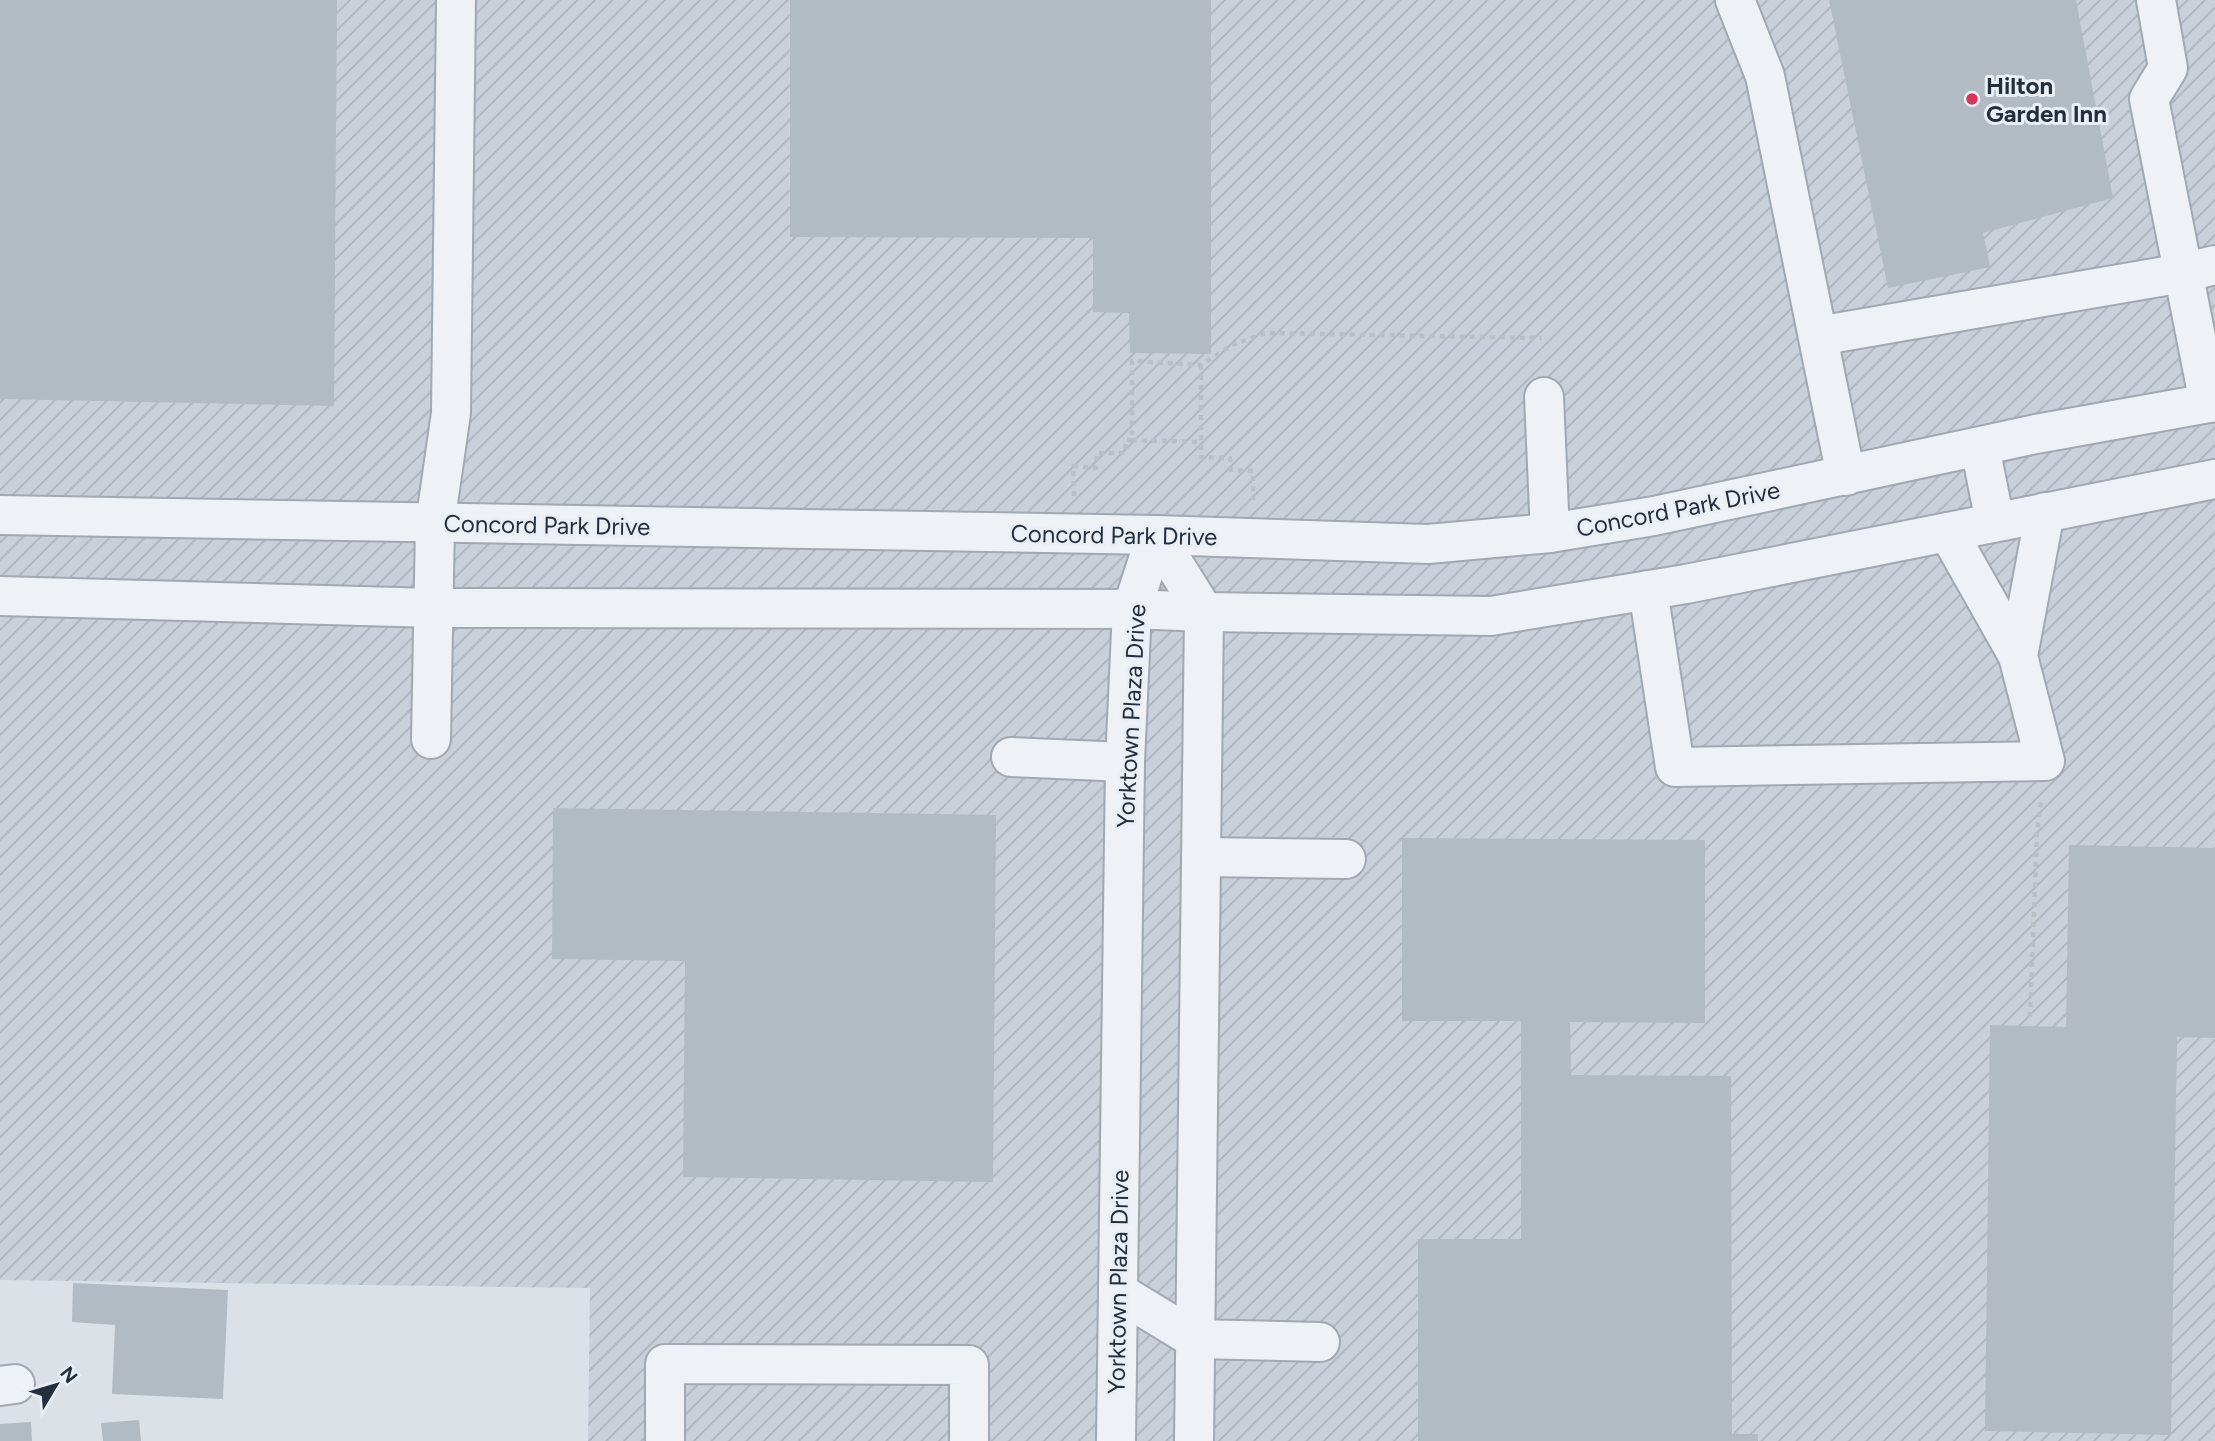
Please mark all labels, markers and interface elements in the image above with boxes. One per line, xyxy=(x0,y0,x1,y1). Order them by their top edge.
place label: Hilton Garden Inn xyxy=(1986,71,2107,128)
marker: Hilton Garden Inn xyxy=(1964,91,1980,107)
street label: Concord Park Drive xyxy=(1574,475,1782,543)
street label: Concord Park Drive xyxy=(443,509,651,541)
street label: Concord Park Drive xyxy=(1010,519,1218,551)
street label: Yorktown Plaza Drive xyxy=(1111,603,1151,829)
street label: Yorktown Plaza Drive xyxy=(1102,1170,1134,1394)
north arrow xyxy=(21,1350,91,1420)
text: N xyxy=(55,1362,83,1388)

